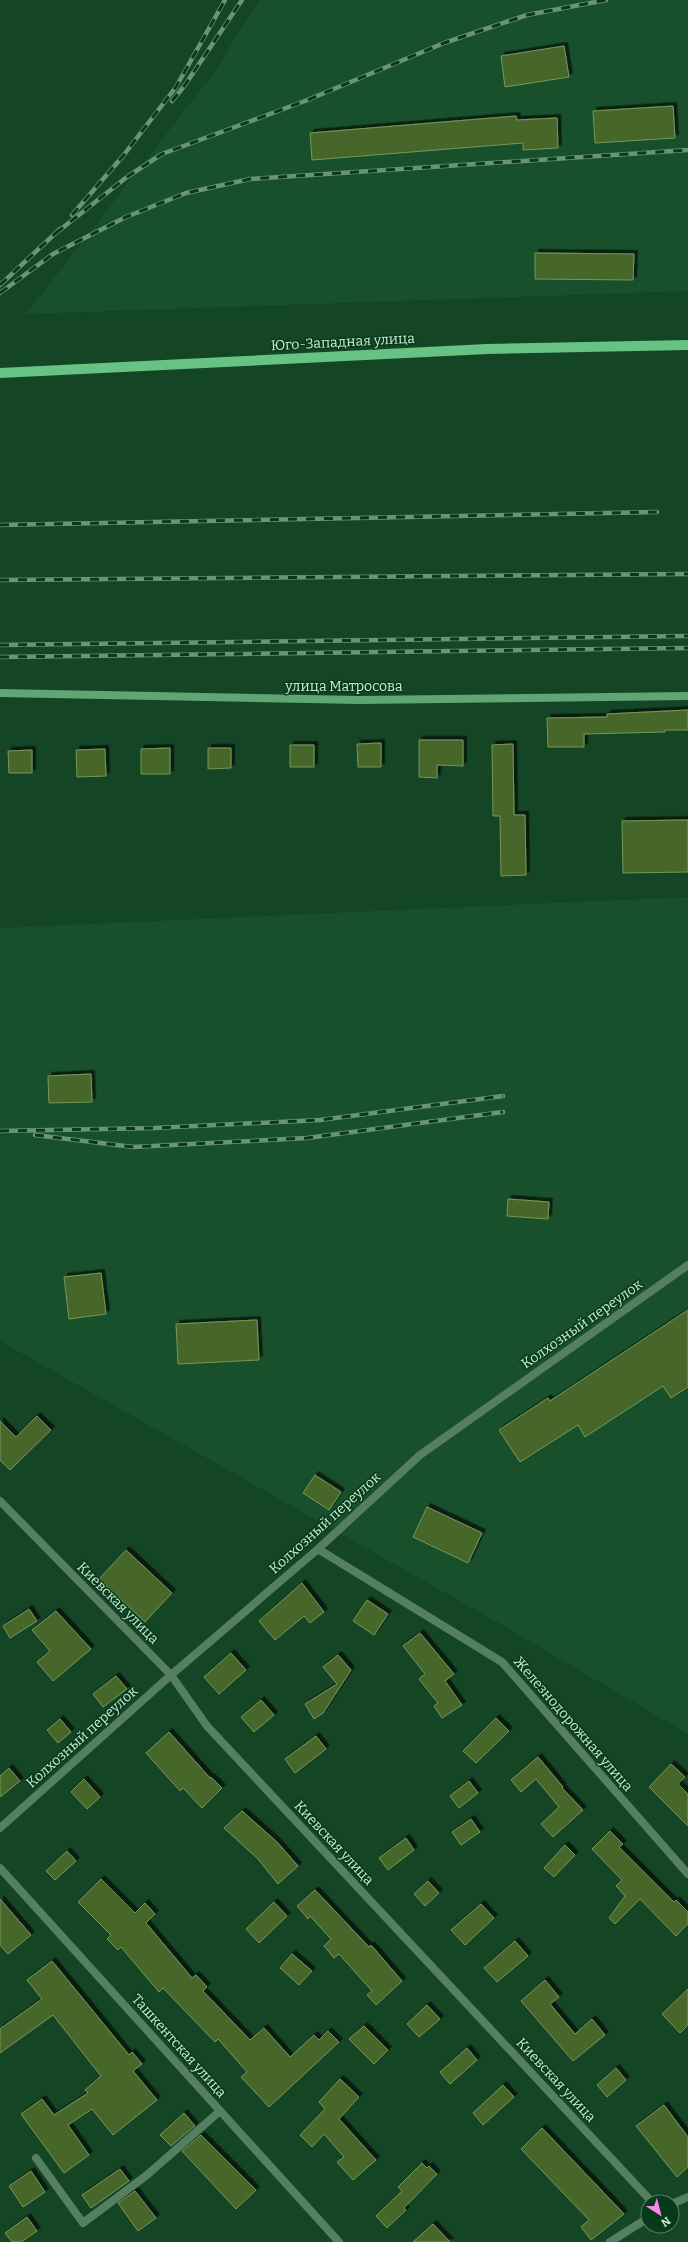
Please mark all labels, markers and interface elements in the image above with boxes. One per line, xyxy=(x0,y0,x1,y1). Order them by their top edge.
street label: Юго-Западная улица xyxy=(271,330,416,354)
street label: улица Матросова xyxy=(284,678,403,695)
street label: Колхозный переулок xyxy=(518,1275,646,1372)
street label: Колхозный переулок xyxy=(266,1468,385,1577)
street label: Киевская улица xyxy=(74,1559,163,1648)
street label: Железнодорожная улица xyxy=(510,1653,636,1795)
street label: Колхозный переулок xyxy=(23,1682,142,1791)
street label: Киевская улица xyxy=(291,1797,378,1889)
street label: Ташкентская улица xyxy=(128,1991,230,2101)
street label: Киевская улица xyxy=(513,2034,600,2126)
north arrow xyxy=(640,2194,680,2234)
text: N xyxy=(658,2214,673,2230)

